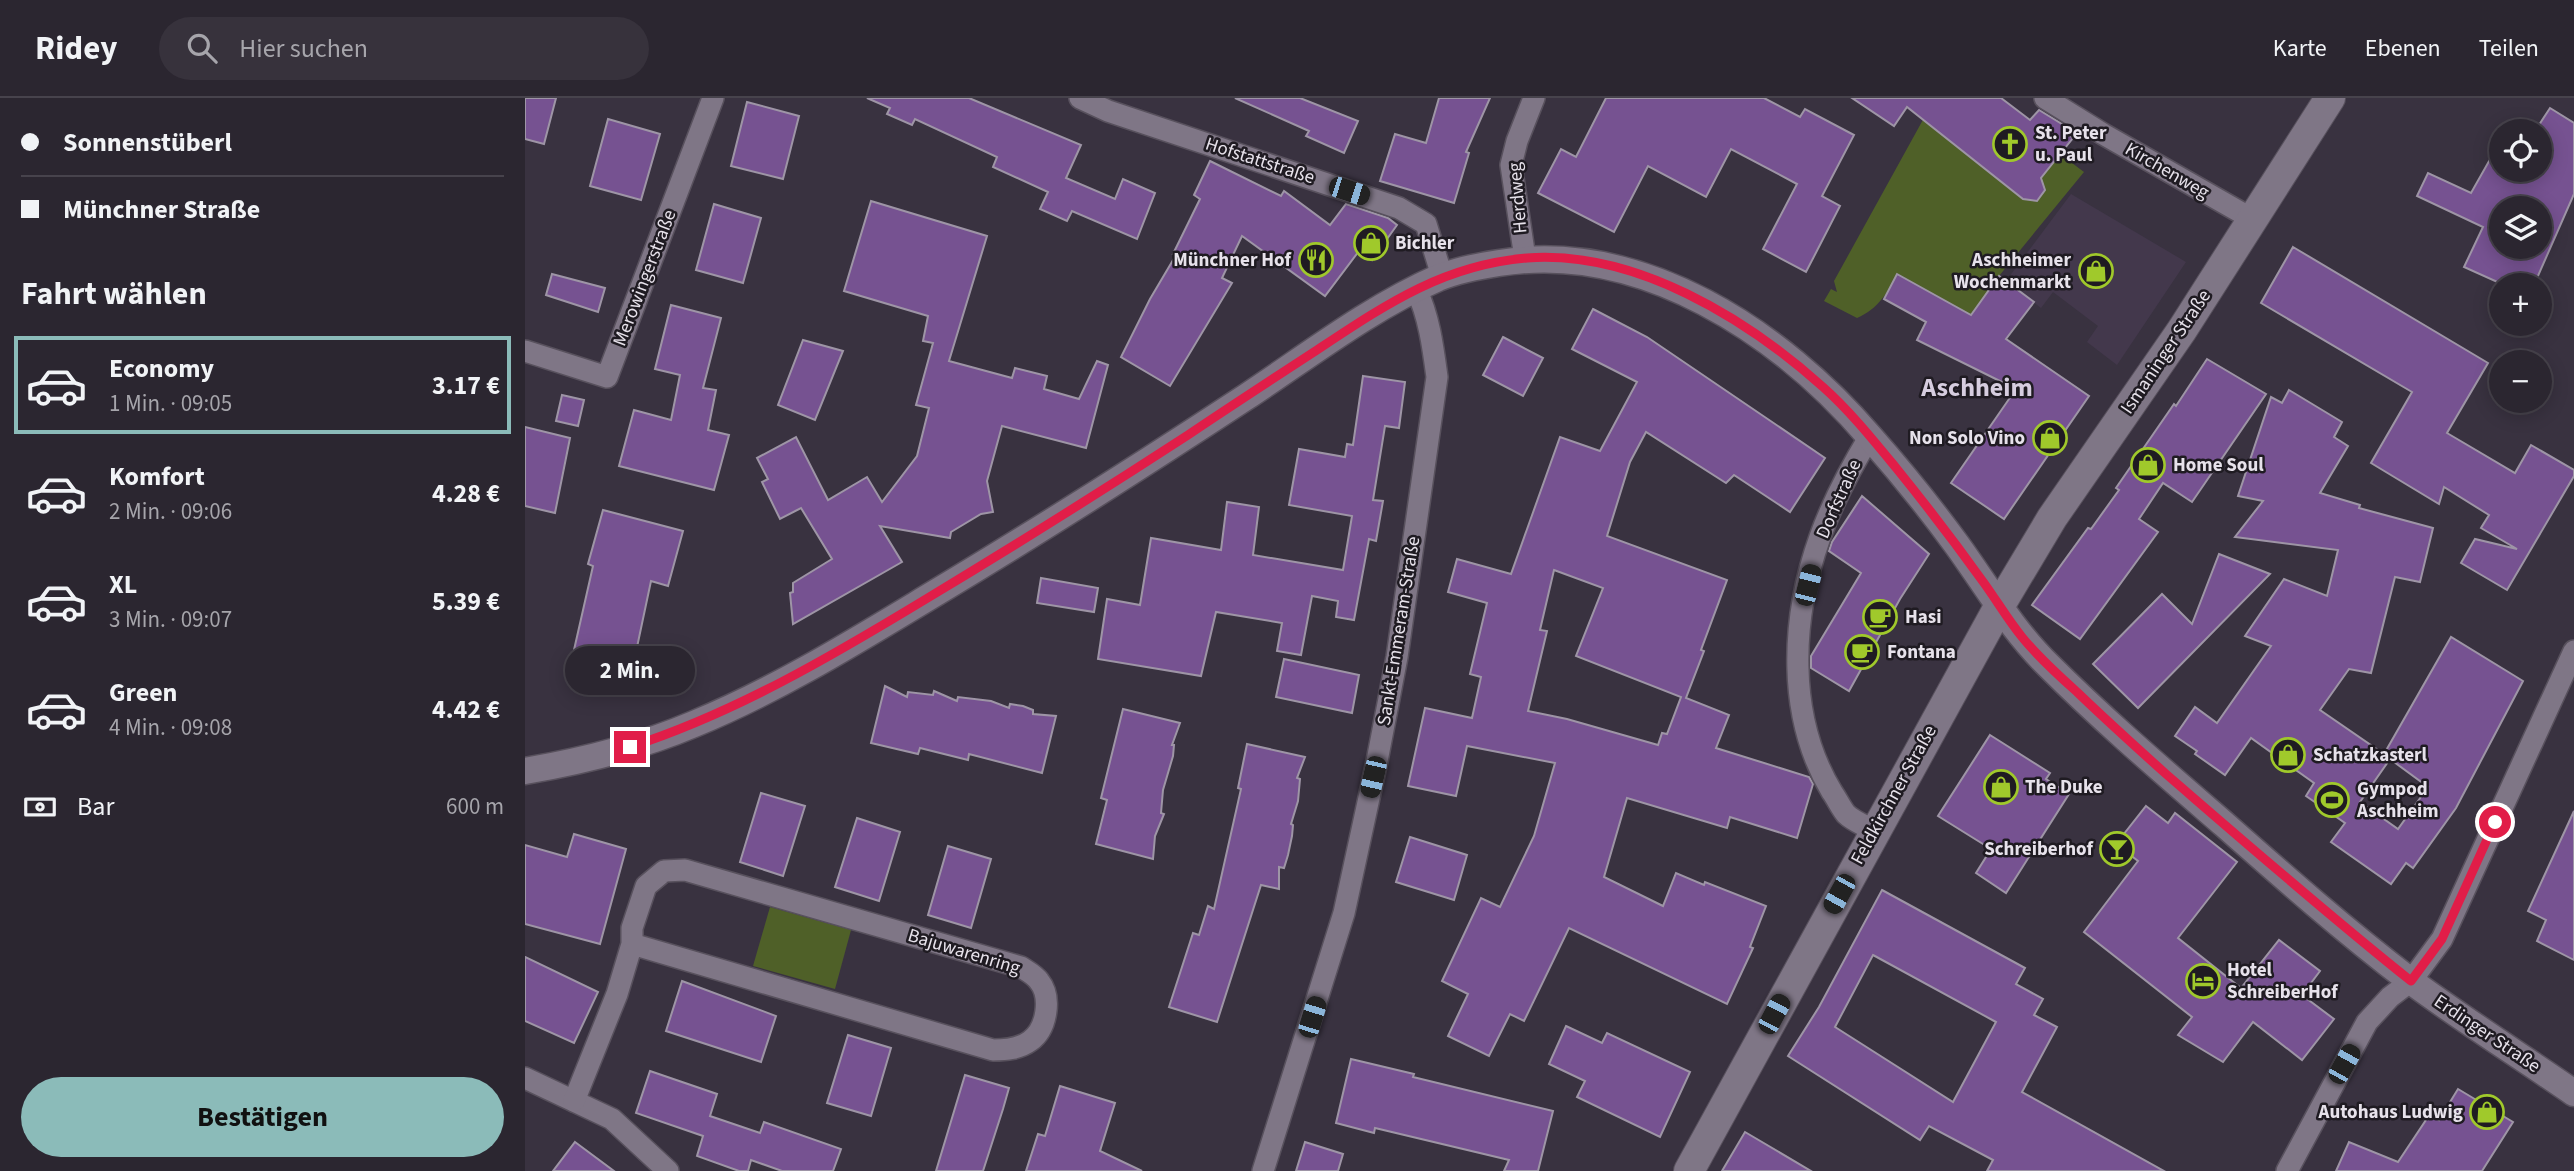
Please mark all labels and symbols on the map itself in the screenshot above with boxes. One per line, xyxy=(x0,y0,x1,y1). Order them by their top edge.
place label: St. Peter u. Paul xyxy=(2035,120,2107,169)
church icon: St. Peter u. Paul xyxy=(1991,125,2029,163)
street label: Hofstattstraße xyxy=(1202,131,1318,191)
street label: Kirchenweg xyxy=(2120,136,2215,206)
street label: Herdweg xyxy=(1501,161,1535,235)
car xyxy=(1326,175,1373,207)
street label: Merowingerstraße xyxy=(607,206,683,350)
shop icon: Bichler xyxy=(1352,224,1390,262)
place label: Bichler xyxy=(1395,230,1455,257)
restaurant icon: Münchner Hof xyxy=(1297,241,1335,279)
place label: Münchner Hof xyxy=(1173,247,1293,274)
place label: Aschheimer Wochenmarkt xyxy=(1954,247,2071,296)
shop icon: Aschheimer Wochenmarkt xyxy=(2077,252,2115,290)
street label: Ismaninger Straße xyxy=(2114,284,2218,420)
district label: Aschheim xyxy=(1920,369,2033,406)
shop icon: Non Solo Vino xyxy=(2031,419,2069,457)
place label: Non Solo Vino xyxy=(1909,425,2025,452)
shop icon: Home Soul xyxy=(2129,446,2167,484)
place label: Home Soul xyxy=(2173,452,2264,479)
street label: Dorfstraße xyxy=(1810,455,1868,543)
street label: Sankt-Emmeram-Straße xyxy=(1371,534,1427,728)
car xyxy=(1793,562,1824,608)
cafe icon: Hasi xyxy=(1861,598,1899,636)
place label: Hasi xyxy=(1905,604,1941,631)
cafe icon: Fontana xyxy=(1843,633,1881,671)
place label: Fontana xyxy=(1887,639,1956,666)
callout: 2 Min. xyxy=(565,646,695,694)
street label: Feldkirchner Straße xyxy=(1844,720,1944,870)
route end xyxy=(614,731,646,763)
shop icon: Schatzkasterl xyxy=(2269,736,2307,774)
place label: Schatzkasterl xyxy=(2313,742,2428,769)
car xyxy=(1359,754,1388,800)
shop icon: The Duke xyxy=(1982,768,2020,806)
place label: The Duke xyxy=(2025,774,2103,801)
place label: Gympod Aschheim xyxy=(2356,776,2439,825)
sports icon: Gympod Aschheim xyxy=(2313,781,2351,819)
route start xyxy=(2479,806,2511,838)
bar icon: Schreiberhof xyxy=(2098,830,2136,868)
place label: Schreiberhof xyxy=(1984,836,2095,863)
car xyxy=(1820,871,1859,917)
street label: Bajuwarenring xyxy=(904,922,1024,982)
place label: Hotel SchreiberHof xyxy=(2227,957,2339,1006)
hotel icon: Hotel SchreiberHof xyxy=(2184,962,2222,1000)
street label: Erdinger Straße xyxy=(2428,988,2546,1080)
car xyxy=(1755,991,1794,1037)
car xyxy=(1296,994,1329,1040)
car xyxy=(2325,1041,2364,1087)
shop icon: Autohaus Ludwig xyxy=(2468,1093,2506,1131)
place label: Autohaus Ludwig xyxy=(2318,1099,2463,1126)

